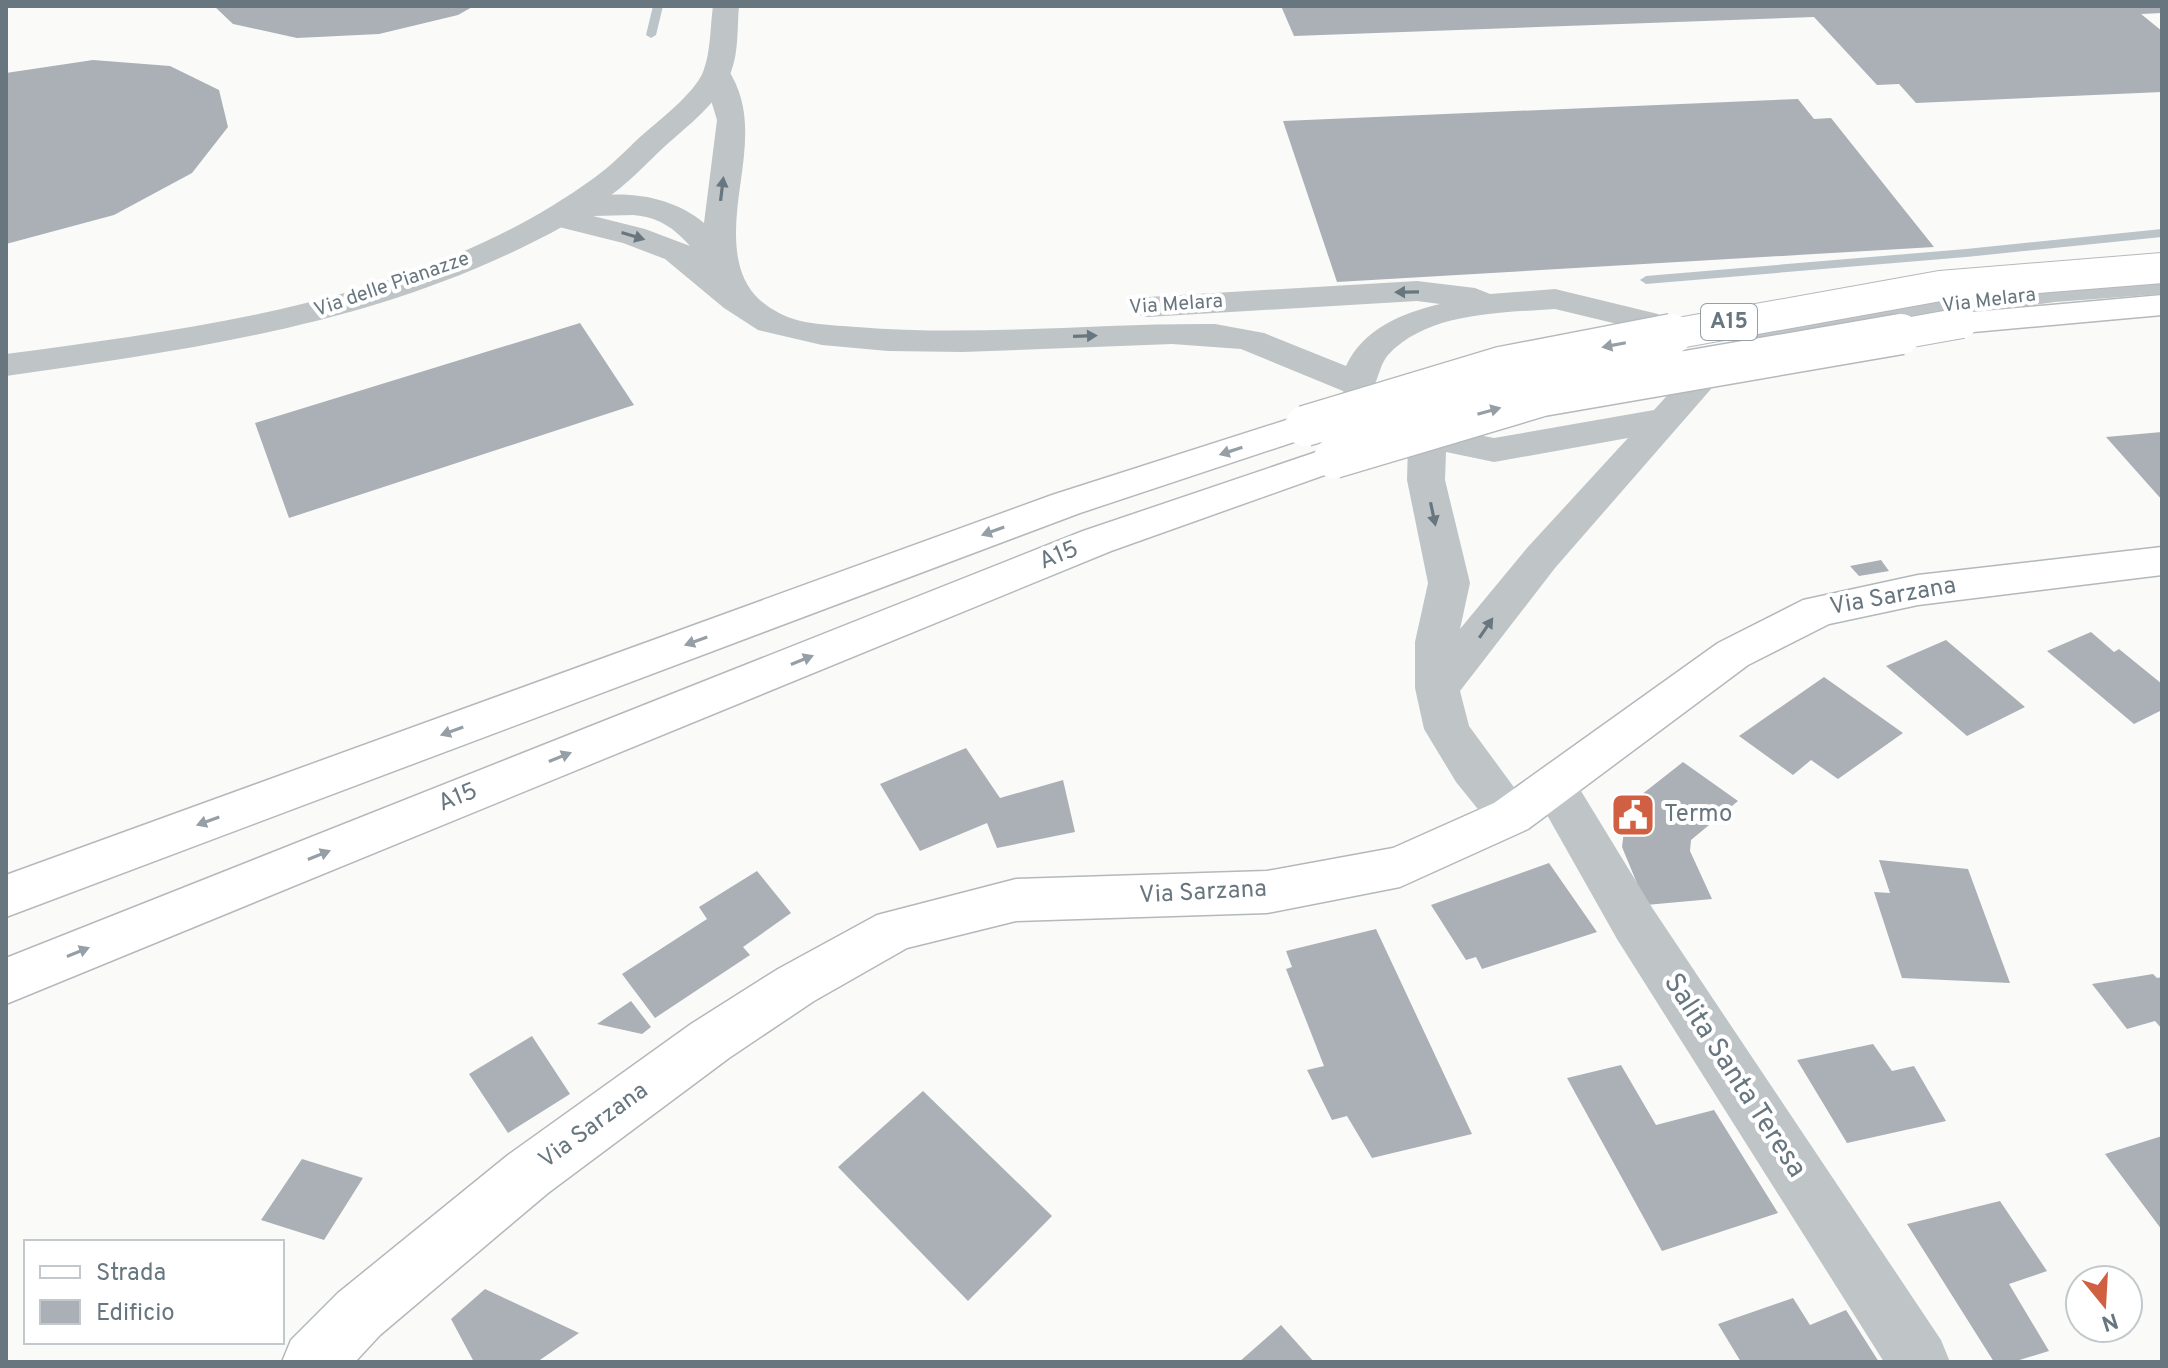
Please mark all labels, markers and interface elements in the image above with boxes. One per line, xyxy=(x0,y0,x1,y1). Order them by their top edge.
one-way arrow xyxy=(716,176,729,201)
one-way arrow xyxy=(621,230,645,243)
street label: Via delle Pianazze xyxy=(311,246,473,324)
street label: Via Melara xyxy=(1941,282,2037,320)
one-way arrow xyxy=(1394,285,1419,298)
street label: Via Melara xyxy=(1128,289,1224,321)
road number: A15 xyxy=(1701,304,1757,340)
one-way arrow xyxy=(1073,329,1098,342)
one-way arrow xyxy=(1601,339,1626,351)
one-way arrow xyxy=(1476,404,1501,416)
one-way arrow xyxy=(1219,445,1243,457)
one-way arrow xyxy=(1427,501,1440,526)
one-way arrow xyxy=(980,526,1004,538)
street label: A15 xyxy=(1035,535,1083,577)
street label: Via Sarzana xyxy=(1827,571,1959,623)
one-way arrow xyxy=(1478,617,1493,638)
one-way arrow xyxy=(684,635,708,648)
one-way arrow xyxy=(790,653,814,666)
one-way arrow xyxy=(440,725,464,738)
one-way arrow xyxy=(548,750,572,763)
street label: A15 xyxy=(434,777,482,819)
public building icon: Termo xyxy=(1609,791,1657,839)
place label: Termo xyxy=(1664,800,1732,830)
one-way arrow xyxy=(196,815,220,828)
one-way arrow xyxy=(307,848,331,861)
street label: Via Sarzana xyxy=(1138,875,1268,911)
one-way arrow xyxy=(66,945,90,958)
street label: Salita Santa Teresa xyxy=(1654,967,1814,1185)
street label: Via Sarzana xyxy=(534,1076,654,1176)
legend xyxy=(24,1240,284,1344)
text: Strada xyxy=(96,1259,166,1289)
north arrow xyxy=(2064,1264,2144,1344)
text: Edificio xyxy=(96,1299,175,1329)
text: N xyxy=(2098,1305,2121,1336)

